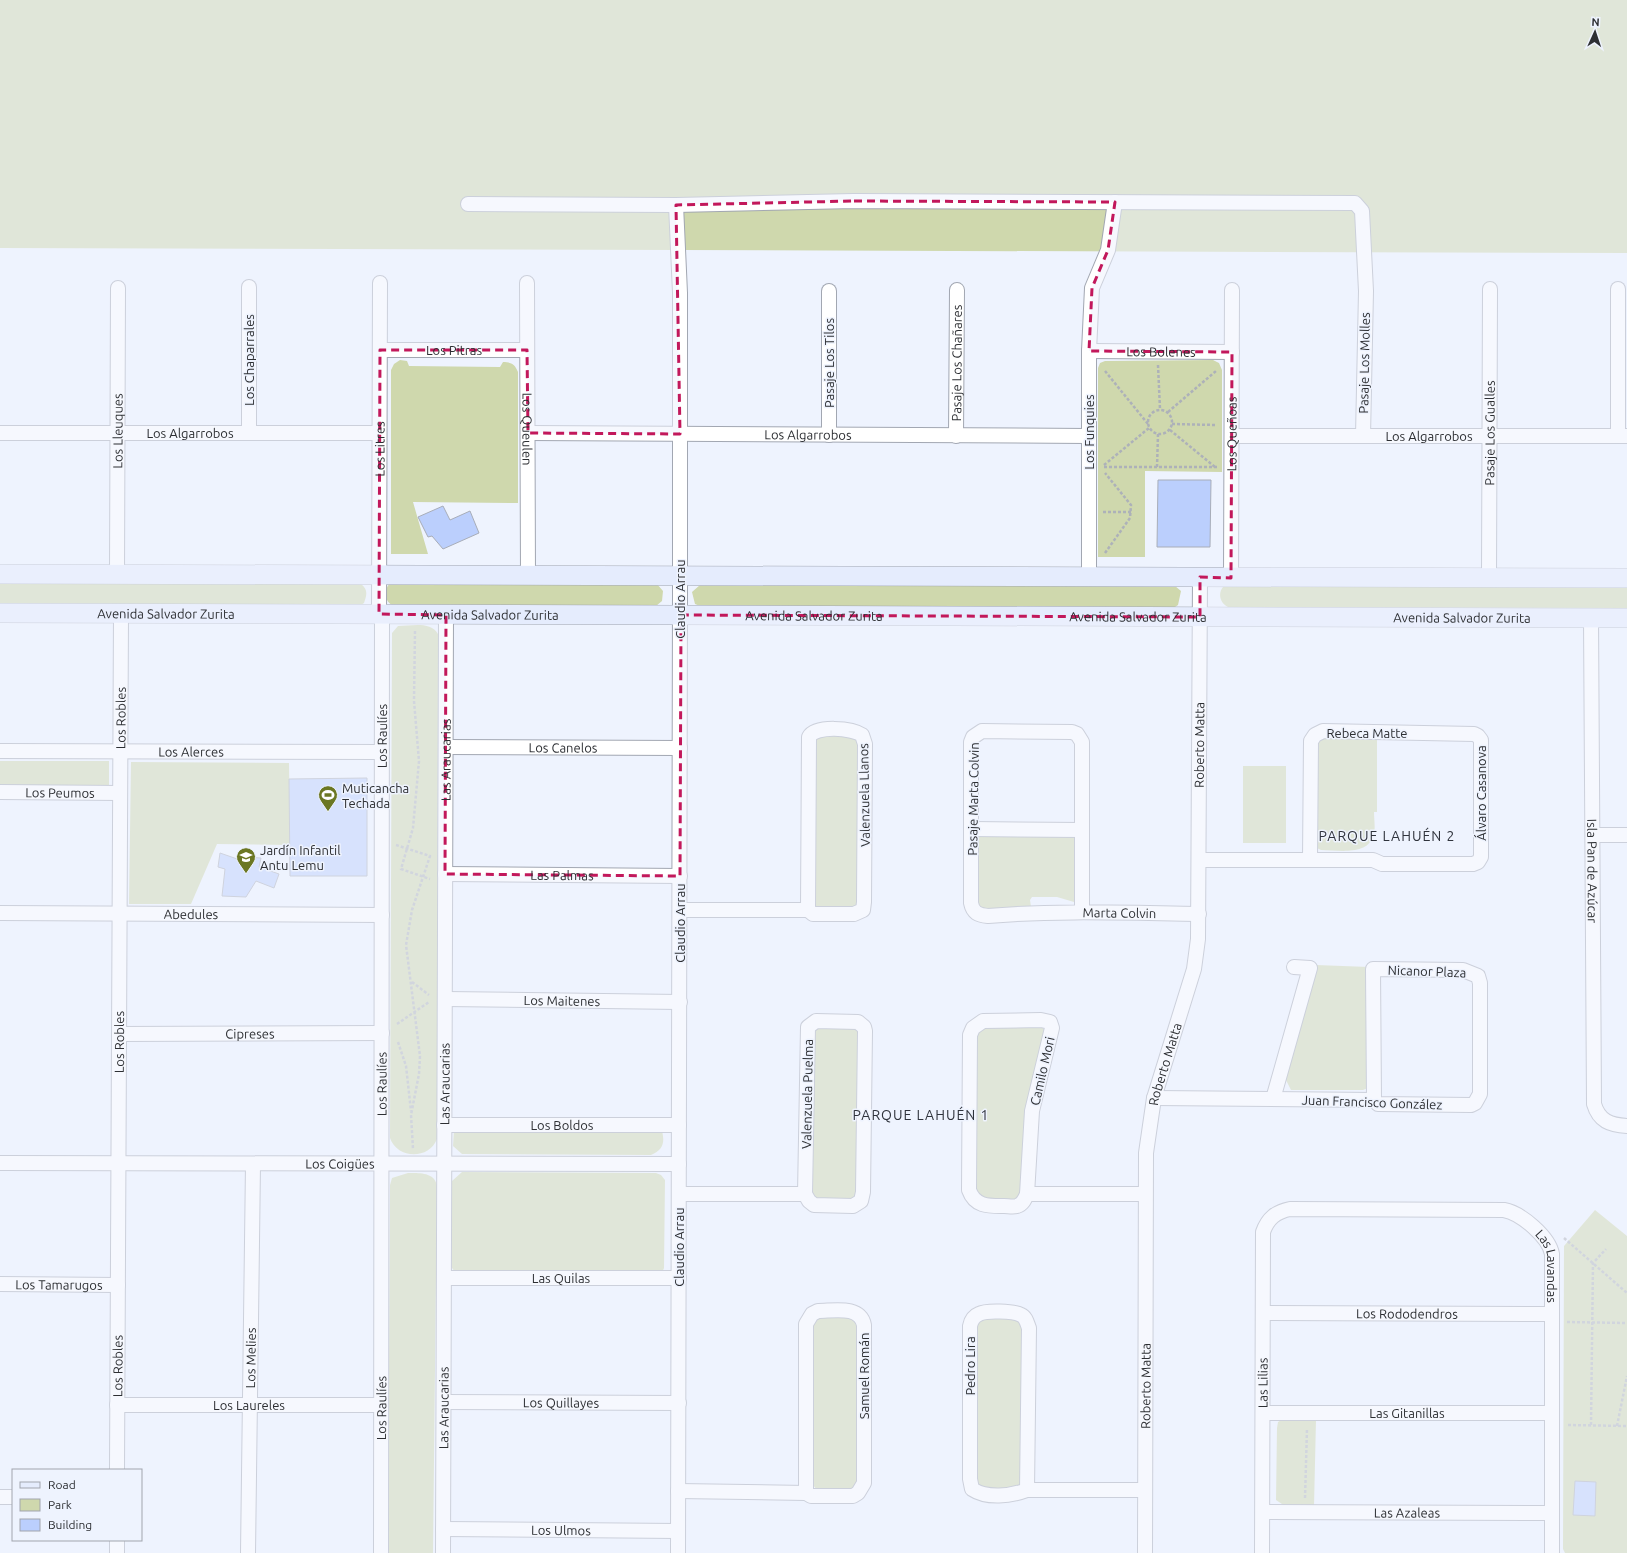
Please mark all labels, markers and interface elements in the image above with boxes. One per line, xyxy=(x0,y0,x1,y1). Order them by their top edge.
north arrow xyxy=(1575,12,1615,52)
text: N xyxy=(1591,16,1600,28)
street label: Pasaje Los Chañares xyxy=(949,304,964,422)
street label: Pasaje Los Molles xyxy=(1356,312,1372,414)
street label: Los Chaparrales xyxy=(242,314,256,406)
street label: Pasaje Los Tilos xyxy=(822,318,836,408)
street label: Los Pitras xyxy=(426,343,482,357)
street label: Los Bolenes xyxy=(1126,344,1196,359)
street label: Pasaje Los Gualles xyxy=(1482,380,1497,486)
street label: Los Queulen xyxy=(519,392,535,466)
street label: Los Lleuques xyxy=(110,393,125,469)
street label: Los Funquies xyxy=(1082,394,1096,470)
street label: Los Queñoas xyxy=(1224,396,1239,472)
street label: Los Litres xyxy=(372,421,387,477)
street label: Los Algarrobos xyxy=(146,426,234,440)
street label: Los Algarrobos xyxy=(764,427,852,442)
street label: Los Algarrobos xyxy=(1385,429,1473,443)
street label: Claudio Arrau xyxy=(673,559,687,639)
street label: Avenida Salvador Zurita xyxy=(97,606,235,621)
street label: Avenida Salvador Zurita xyxy=(421,607,559,622)
street label: Avenida Salvador Zurita xyxy=(745,608,883,623)
street label: Avenida Salvador Zurita xyxy=(1069,609,1207,624)
street label: Avenida Salvador Zurita xyxy=(1393,610,1531,625)
street label: Los Robles xyxy=(113,686,128,749)
street label: Roberto Matta xyxy=(1192,702,1206,788)
street label: Los Raulíes xyxy=(375,703,389,768)
street label: Las Araucarias xyxy=(438,718,453,801)
street label: Rebeca Matte xyxy=(1326,726,1408,740)
street label: Los Canelos xyxy=(529,740,598,755)
street label: Pasaje Marta Colvin xyxy=(965,742,981,856)
street label: Valenzuela Llanos xyxy=(856,743,872,847)
street label: Los Alerces xyxy=(158,744,224,759)
street label: Álvaro Casanova xyxy=(1473,745,1488,841)
place label: Muticancha Techada xyxy=(342,781,409,810)
sports icon: Muticancha Techada xyxy=(317,784,339,812)
street label: Los Peumos xyxy=(25,785,95,800)
street label: Isla Pan de Azúcar xyxy=(1585,819,1600,923)
district label: PARQUE LAHUÉN 2 xyxy=(1319,827,1455,844)
place label: Jardín Infantil Antu Lemu xyxy=(260,843,341,872)
school or university icon: Jardín Infantil Antu Lemu xyxy=(235,846,257,874)
street label: Las Palmas xyxy=(530,868,594,882)
street label: Claudio Arrau xyxy=(673,883,687,963)
street label: Marta Colvin xyxy=(1083,905,1156,920)
street label: Abedules xyxy=(164,907,219,921)
street label: Nicanor Plaza xyxy=(1387,963,1467,979)
street label: Los Maitenes xyxy=(524,993,601,1008)
street label: Los Robles xyxy=(112,1010,126,1073)
street label: Roberto Matta xyxy=(1146,1021,1184,1107)
street label: Cipreses xyxy=(225,1026,275,1041)
street label: Camilo Mori xyxy=(1027,1035,1057,1107)
street label: Valenzuela Puelma xyxy=(799,1039,815,1149)
street label: Las Araucarias xyxy=(437,1042,452,1125)
street label: Los Raulíes xyxy=(374,1051,389,1116)
street label: Juan Francisco González xyxy=(1301,1093,1443,1111)
district label: PARQUE LAHUÉN 1 xyxy=(853,1106,989,1123)
street label: Los Boldos xyxy=(530,1118,594,1132)
street label: Los Coigües xyxy=(305,1156,375,1171)
street label: Claudio Arrau xyxy=(672,1207,686,1287)
street label: Las Lavandas xyxy=(1533,1227,1559,1303)
street label: Las Quilas xyxy=(532,1271,591,1286)
street label: Los Tamarugos xyxy=(15,1277,103,1292)
street label: Los Rododendros xyxy=(1356,1306,1458,1321)
street label: Los Melies xyxy=(243,1327,258,1389)
street label: Samuel Román xyxy=(857,1333,871,1419)
street label: Los Robles xyxy=(110,1334,125,1397)
street label: Pedro Lira xyxy=(963,1336,977,1396)
street label: Roberto Matta xyxy=(1138,1343,1153,1429)
street label: Las Lilias xyxy=(1255,1357,1270,1408)
street label: Las Araucarias xyxy=(436,1366,451,1449)
street label: Los Raulíes xyxy=(374,1375,388,1440)
street label: Los Quillayes xyxy=(523,1395,599,1410)
street label: Los Laureles xyxy=(213,1398,285,1412)
street label: Las Gitanillas xyxy=(1369,1406,1445,1420)
legend xyxy=(12,1469,142,1541)
text: Road xyxy=(48,1478,76,1491)
text: Park xyxy=(48,1498,72,1511)
street label: Las Azaleas xyxy=(1374,1505,1440,1520)
text: Building xyxy=(48,1518,92,1531)
street label: Los Ulmos xyxy=(531,1523,591,1537)

